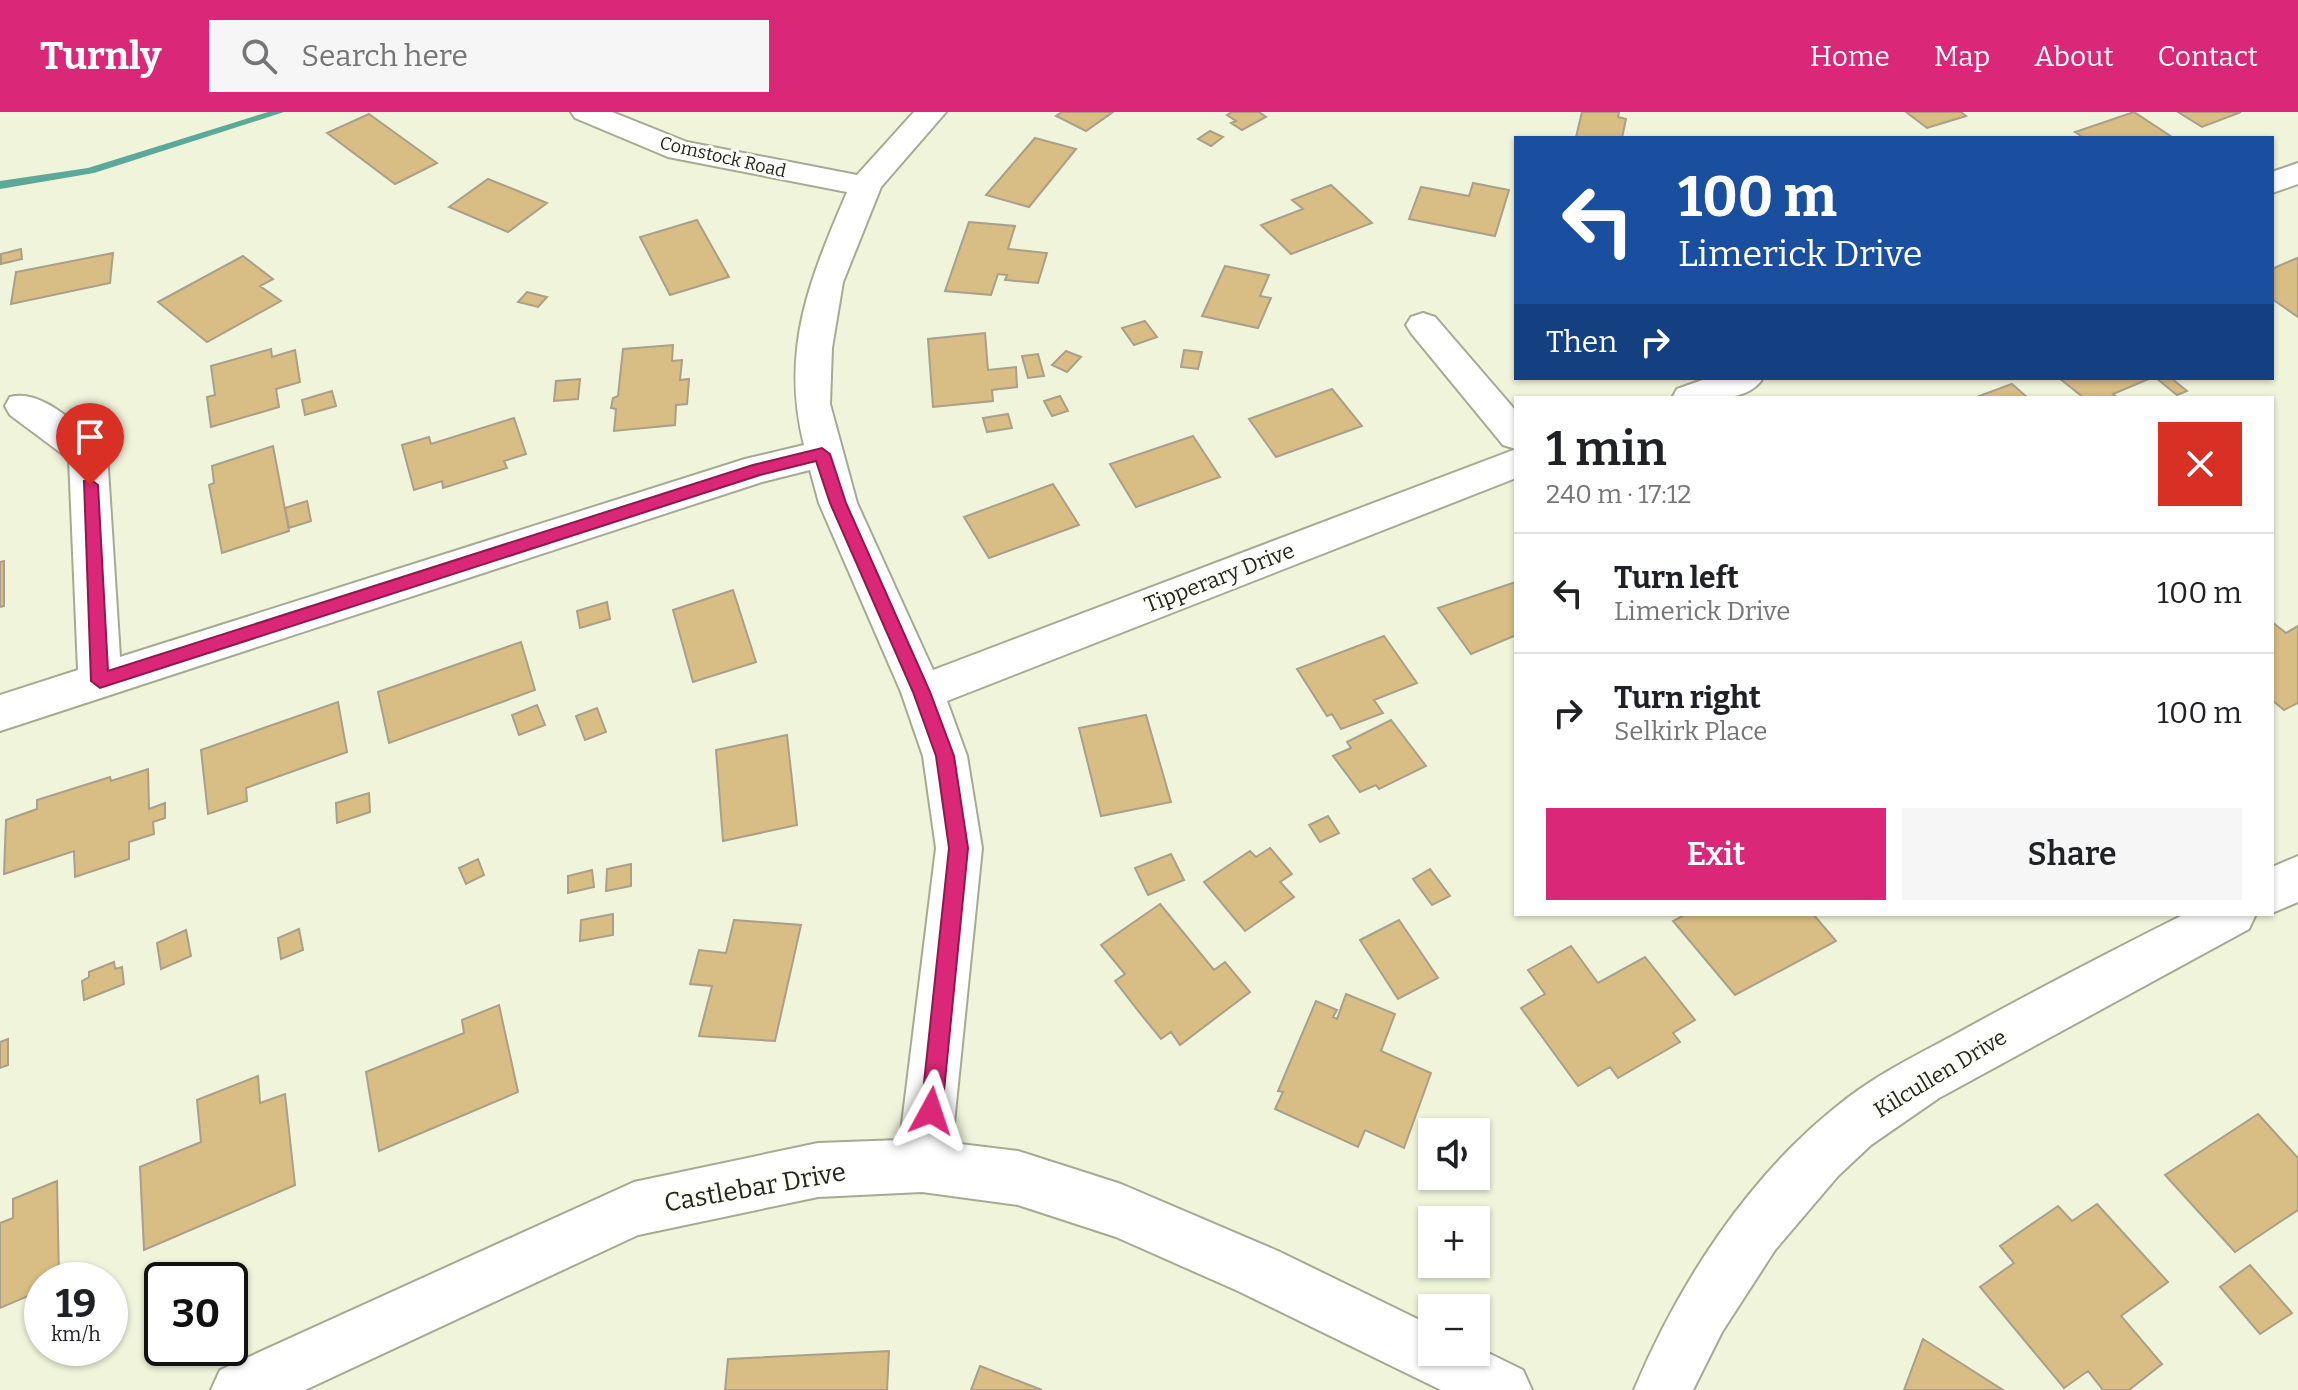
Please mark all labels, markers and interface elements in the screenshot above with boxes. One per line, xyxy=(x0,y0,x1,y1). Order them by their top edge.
search box xyxy=(209,20,769,92)
text: Turnly xyxy=(40,33,161,79)
icon: search xyxy=(237,34,281,78)
text: Search here xyxy=(301,38,468,74)
text: Home xyxy=(1810,40,1890,73)
text: Map xyxy=(1934,40,1990,73)
text: About xyxy=(2034,40,2114,73)
text: Contact xyxy=(2158,40,2258,73)
street label: Comstock Road xyxy=(658,132,789,182)
text: 100 m xyxy=(1678,164,1837,231)
icon: left xyxy=(1546,168,1650,272)
text: Limerick Drive xyxy=(1678,232,1922,276)
icon: right xyxy=(1633,320,1677,364)
text: Then xyxy=(1546,324,1617,360)
pin xyxy=(56,403,124,485)
icon: arrive xyxy=(68,415,112,459)
text: 1 min xyxy=(1546,420,1667,478)
button: close xyxy=(2158,422,2242,506)
text: 240 m · 17:12 xyxy=(1546,479,1691,510)
street label: Tipperary Drive xyxy=(1140,536,1298,618)
text: Turn left xyxy=(1614,560,1739,596)
icon: left xyxy=(1546,571,1590,615)
text: 100 m xyxy=(2157,575,2242,611)
text: Limerick Drive xyxy=(1614,596,1791,627)
text: Turn right xyxy=(1614,680,1761,716)
icon: right xyxy=(1546,691,1590,735)
text: 100 m xyxy=(2157,695,2242,731)
text: Selkirk Place xyxy=(1614,716,1768,747)
button: Exit xyxy=(1546,808,1886,900)
button: Share xyxy=(1902,808,2242,900)
street label: Kilcullen Drive xyxy=(1869,1023,2011,1124)
position arrow xyxy=(889,1069,973,1153)
map controls xyxy=(1418,1118,1490,1366)
button: sound xyxy=(1418,1118,1490,1190)
street label: Castlebar Drive xyxy=(662,1156,848,1219)
button: + xyxy=(1418,1206,1490,1278)
speed limit sign: 30 xyxy=(144,1262,248,1366)
text: 19 xyxy=(56,1280,96,1328)
button: − xyxy=(1418,1294,1490,1366)
text: km/h xyxy=(51,1322,101,1346)

